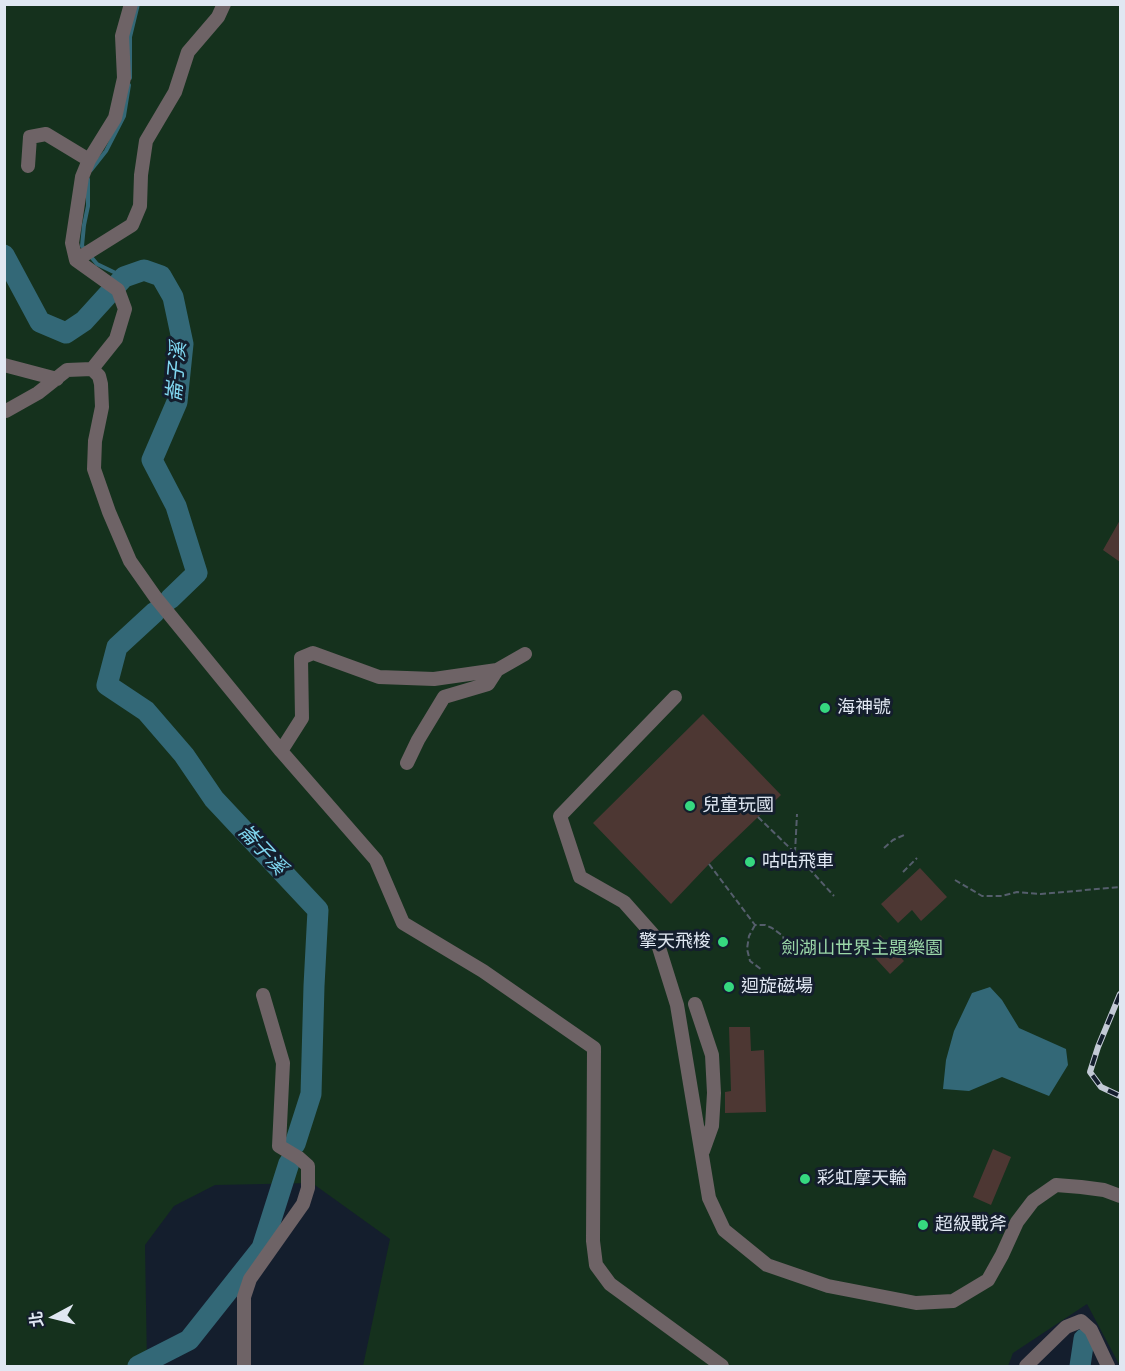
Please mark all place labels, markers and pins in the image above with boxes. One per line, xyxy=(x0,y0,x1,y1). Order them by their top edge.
place label: 海神號 xyxy=(837,697,891,719)
marker: 海神號 xyxy=(818,701,832,715)
place label: 兒童玩國 xyxy=(702,795,774,817)
marker: 兒童玩國 xyxy=(683,799,697,813)
place label: 咕咕飛車 xyxy=(762,851,834,873)
marker: 咕咕飛車 xyxy=(743,855,757,869)
place label: 擎天飛梭 xyxy=(639,931,711,953)
marker: 擎天飛梭 xyxy=(716,935,730,949)
place label: 迴旋磁場 xyxy=(741,976,813,998)
marker: 迴旋磁場 xyxy=(722,980,736,994)
place label: 彩虹摩天輪 xyxy=(817,1168,907,1190)
marker: 彩虹摩天輪 xyxy=(798,1172,812,1186)
place label: 超級戰斧 xyxy=(935,1214,1007,1236)
marker: 超級戰斧 xyxy=(916,1218,930,1232)

